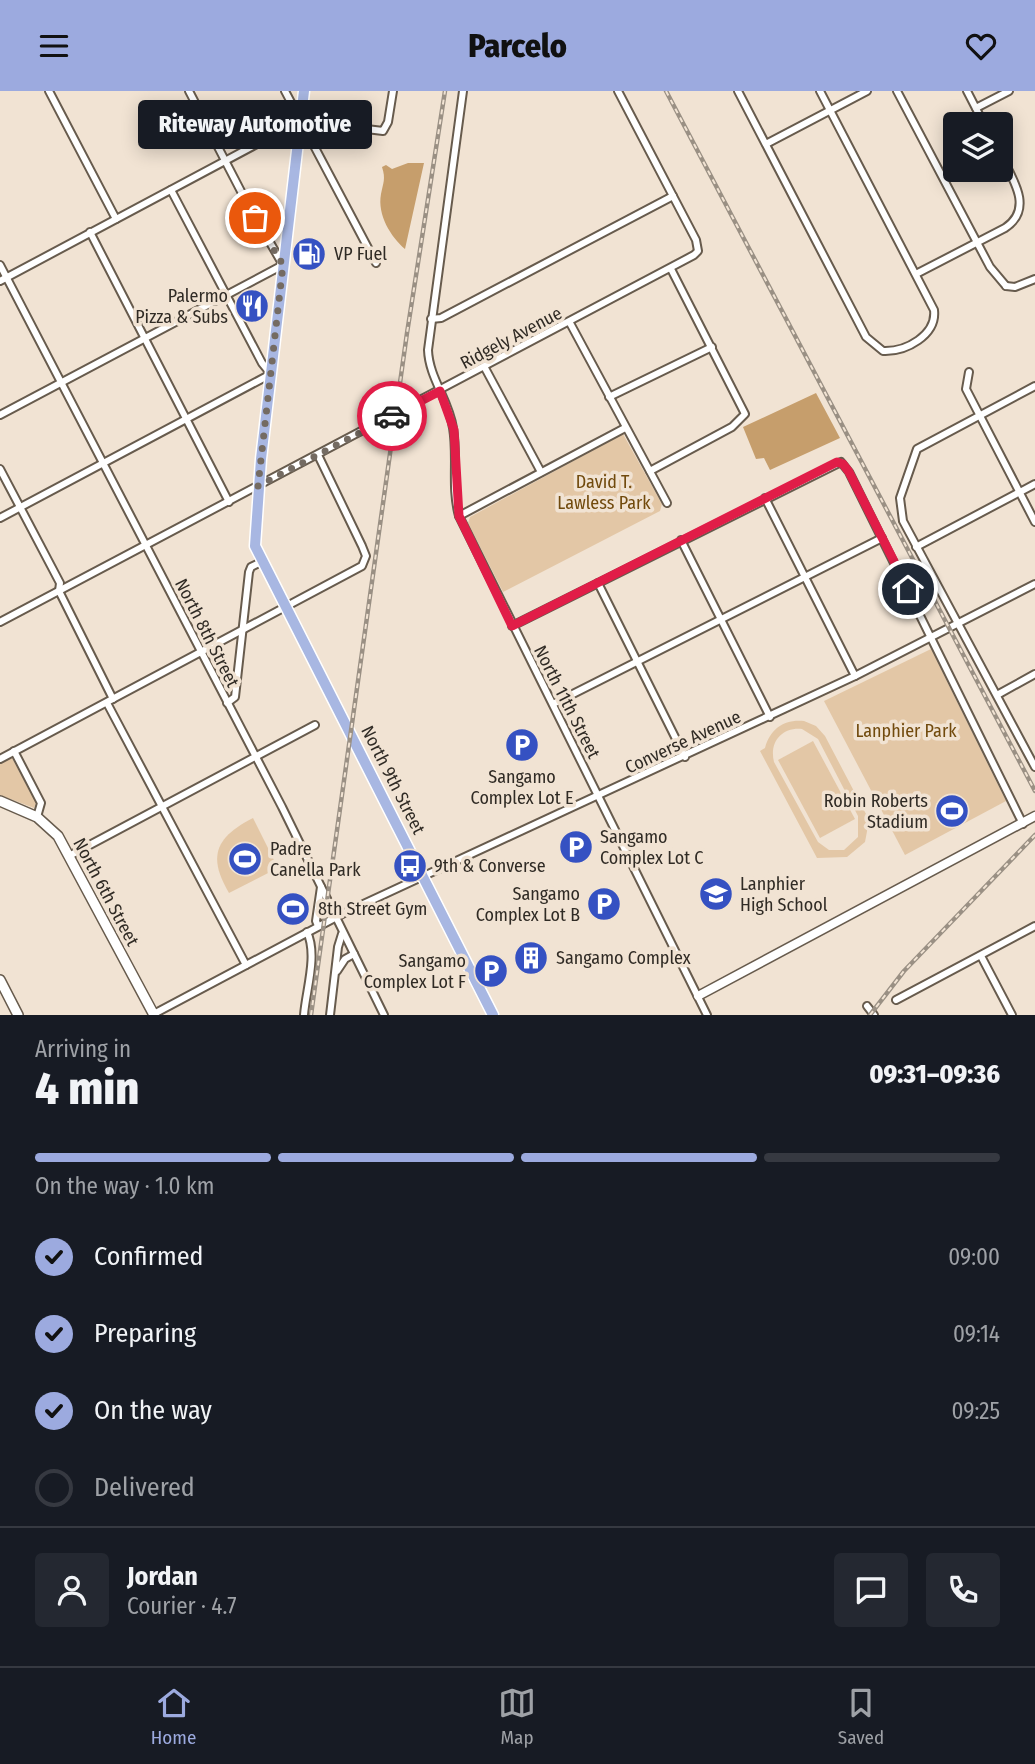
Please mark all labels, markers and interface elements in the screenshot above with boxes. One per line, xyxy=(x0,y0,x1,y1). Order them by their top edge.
icon: menu xyxy=(35,27,73,65)
text: Parcelo xyxy=(468,27,567,65)
icon: heart xyxy=(962,27,1000,65)
callout: Riteway Automotive xyxy=(138,99,372,148)
text: Riteway Automotive xyxy=(159,110,351,138)
map controls xyxy=(943,112,1013,182)
button: layers xyxy=(943,112,1013,182)
pin xyxy=(225,188,285,248)
icon: bag xyxy=(236,199,274,237)
fuel station icon: VP Fuel xyxy=(290,235,328,273)
place label: VP Fuel xyxy=(334,243,387,265)
place label: Palermo Pizza & Subs xyxy=(135,285,228,328)
restaurant icon: Palermo Pizza & Subs xyxy=(233,287,271,325)
street label: Ridgely Avenue xyxy=(456,302,566,374)
courier xyxy=(357,381,427,451)
icon: car xyxy=(373,397,411,435)
park label: David T. Lawless Park xyxy=(557,471,651,514)
pin xyxy=(878,559,938,619)
icon: home xyxy=(889,570,927,608)
street label: North 8th Street xyxy=(170,575,244,691)
street label: North 11th Street xyxy=(529,642,605,762)
street label: Converse Avenue xyxy=(622,705,745,778)
park label: Lanphier Park xyxy=(855,720,957,742)
street label: North 9th Street xyxy=(356,722,430,838)
parking icon: Sangamo Complex Lot E xyxy=(503,726,541,764)
place label: Sangamo Complex Lot E xyxy=(471,766,573,809)
place label: Robin Roberts Stadium xyxy=(824,790,928,833)
sports icon: Robin Roberts Stadium xyxy=(933,792,971,830)
place label: Sangamo Complex Lot C xyxy=(600,826,703,869)
parking icon: Sangamo Complex Lot C xyxy=(557,828,595,866)
street label: North 6th Street xyxy=(68,834,144,950)
place label: Padre Canella Park xyxy=(270,838,361,881)
sports icon: Padre Canella Park xyxy=(226,840,264,878)
bus stop icon: 9th & Converse xyxy=(391,847,429,885)
place label: 9th & Converse xyxy=(434,855,546,877)
place label: Lanphier High School xyxy=(740,873,828,916)
school or university icon: Lanphier High School xyxy=(697,875,735,913)
place label: Sangamo Complex Lot B xyxy=(476,883,580,926)
parking icon: Sangamo Complex Lot B xyxy=(585,885,623,923)
sports icon: 8th Street Gym xyxy=(274,890,312,928)
place label: 8th Street Gym xyxy=(318,898,427,920)
building icon: Sangamo Complex xyxy=(512,939,550,977)
place label: Sangamo Complex xyxy=(556,947,691,969)
place label: Sangamo Complex Lot F xyxy=(364,950,466,993)
parking icon: Sangamo Complex Lot F xyxy=(472,952,510,990)
text: Arriving in xyxy=(35,1035,131,1063)
text: 09:31–09:36 xyxy=(869,1059,1000,1090)
text: 4 min xyxy=(35,1061,139,1116)
text: On the way · 1.0 km xyxy=(35,1172,214,1200)
icon: check xyxy=(35,1238,73,1276)
text: Confirmed xyxy=(94,1241,204,1272)
text: 09:00 xyxy=(948,1243,1000,1271)
icon: check xyxy=(35,1315,73,1353)
text: Preparing xyxy=(94,1318,196,1349)
text: 09:14 xyxy=(953,1320,1000,1348)
icon: check xyxy=(35,1392,73,1430)
text: On the way xyxy=(94,1395,212,1426)
text: 09:25 xyxy=(951,1397,1000,1425)
text: Delivered xyxy=(94,1472,195,1503)
button: person xyxy=(35,1553,109,1627)
button: chat xyxy=(834,1553,908,1627)
button: phone xyxy=(926,1553,1000,1627)
text: Jordan xyxy=(127,1561,198,1592)
text: Courier · 4.7 xyxy=(127,1592,237,1620)
tab: Home xyxy=(151,1684,196,1749)
tab: Map xyxy=(498,1684,536,1749)
tab: Saved xyxy=(838,1684,884,1749)

